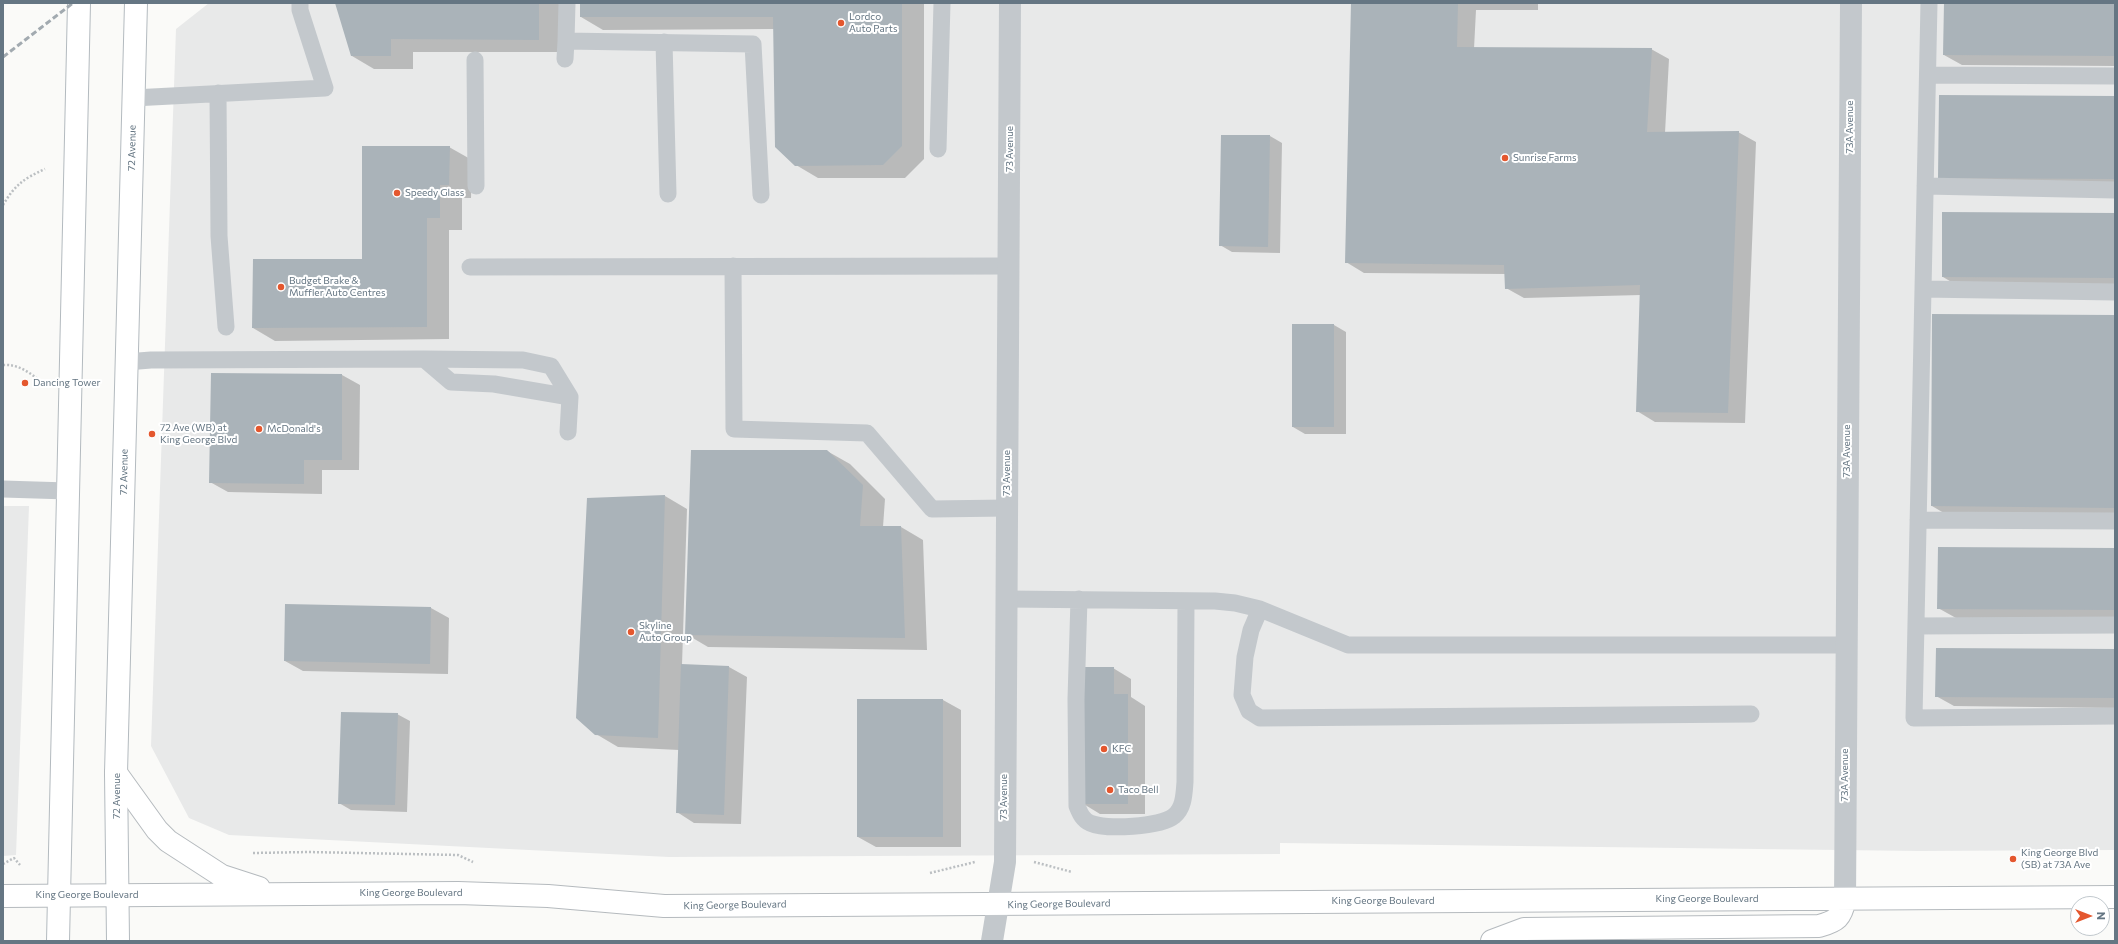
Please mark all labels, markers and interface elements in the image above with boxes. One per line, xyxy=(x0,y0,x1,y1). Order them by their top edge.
place label: Lordco Auto Parts xyxy=(849,11,897,34)
marker: Lordco Auto Parts xyxy=(836,18,846,28)
street label: 73A Avenue xyxy=(1844,101,1856,153)
street label: 72 Avenue xyxy=(126,125,138,171)
street label: 73 Avenue xyxy=(1004,126,1016,172)
place label: Sunrise Farms xyxy=(1513,152,1577,164)
marker: Sunrise Farms xyxy=(1500,153,1510,163)
place label: Speedy Glass xyxy=(405,187,464,199)
marker: Speedy Glass xyxy=(392,188,402,198)
place label: Budget Brake & Muffler Auto Centres xyxy=(289,275,385,298)
marker: Budget Brake & Muffler Auto Centres xyxy=(276,282,286,292)
place label: Dancing Tower xyxy=(33,377,100,389)
marker: Dancing Tower xyxy=(20,378,30,388)
place label: 72 Ave (WB) at King George Blvd xyxy=(160,422,237,446)
place label: McDonald's xyxy=(267,423,321,435)
marker: McDonald's xyxy=(254,424,264,434)
street label: 73A Avenue xyxy=(1841,425,1853,477)
marker: 72 Ave (WB) at King George Blvd xyxy=(147,429,157,439)
street label: 72 Avenue xyxy=(118,449,130,495)
street label: 73 Avenue xyxy=(1001,450,1013,496)
place label: Skyline Auto Group xyxy=(639,620,692,644)
marker: Skyline Auto Group xyxy=(626,627,636,637)
place label: KFC xyxy=(1112,743,1131,755)
marker: KFC xyxy=(1099,744,1109,754)
street label: 73A Avenue xyxy=(1839,749,1851,801)
street label: 72 Avenue xyxy=(111,773,123,819)
street label: 73 Avenue xyxy=(998,774,1010,820)
place label: Taco Bell xyxy=(1118,784,1158,796)
marker: Taco Bell xyxy=(1105,785,1115,795)
place label: King George Blvd (SB) at 73A Ave xyxy=(2021,847,2098,870)
marker: King George Blvd (SB) at 73A Ave xyxy=(2008,854,2018,864)
street label: King George Boulevard xyxy=(360,887,462,899)
street label: King George Boulevard xyxy=(36,889,138,901)
street label: King George Boulevard xyxy=(1656,893,1758,905)
street label: King George Boulevard xyxy=(1332,895,1434,907)
north arrow xyxy=(2070,896,2110,936)
street label: King George Boulevard xyxy=(1007,897,1111,911)
street label: King George Boulevard xyxy=(683,898,787,912)
text: N xyxy=(2095,912,2108,920)

